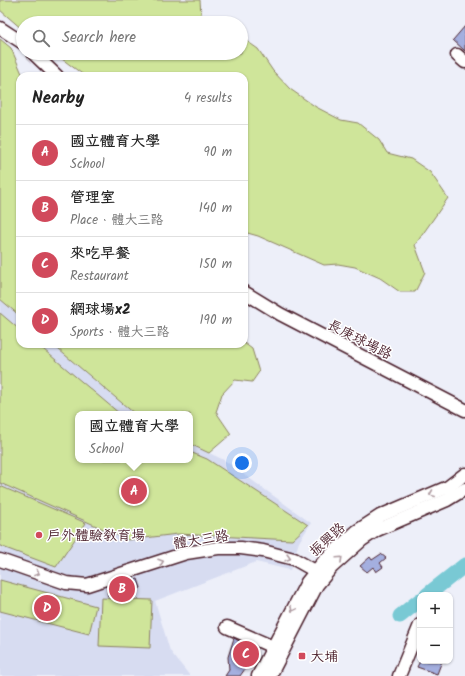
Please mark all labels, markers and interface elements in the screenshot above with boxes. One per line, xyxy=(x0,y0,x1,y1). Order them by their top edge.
search box xyxy=(16,16,248,60)
text: Search here xyxy=(62,26,136,50)
icon: search xyxy=(30,27,52,49)
text: Nearby xyxy=(32,85,84,112)
text: 4 results xyxy=(184,88,232,109)
text: 國立體育大學 xyxy=(70,130,160,154)
text: A xyxy=(41,142,49,163)
text: 90 m xyxy=(204,142,232,163)
text: School xyxy=(70,154,105,175)
text: 管理室 xyxy=(70,186,115,210)
text: B xyxy=(41,198,49,219)
text: 140 m xyxy=(199,198,232,219)
text: Place · 體大三路 xyxy=(70,210,163,231)
text: 來吃早餐 xyxy=(70,242,130,266)
text: C xyxy=(41,254,49,275)
text: 150 m xyxy=(199,254,232,275)
text: Restaurant xyxy=(70,266,129,287)
text: 網球場x2 xyxy=(70,298,131,322)
text: D xyxy=(41,310,49,331)
text: 190 m xyxy=(200,310,232,331)
street label: 長庚球場路 xyxy=(323,314,396,366)
text: Sports · 體大三路 xyxy=(70,322,169,343)
popup xyxy=(75,411,193,463)
text: 國立體育大學 xyxy=(89,415,179,439)
text: School xyxy=(89,439,124,460)
your location xyxy=(232,453,252,473)
pin: A xyxy=(121,476,147,506)
one-way arrow xyxy=(429,489,437,497)
street label: 振興路 xyxy=(305,518,351,562)
place label: 戶外體驗教育場 xyxy=(47,525,145,547)
street label: 體大三路 xyxy=(172,525,231,555)
marker: 戶外體驗教育場 xyxy=(34,530,44,540)
one-way arrow xyxy=(285,553,292,562)
one-way arrow xyxy=(335,557,343,564)
one-way arrow xyxy=(158,558,165,567)
one-way arrow xyxy=(33,569,40,577)
pin: B xyxy=(109,574,135,604)
map controls xyxy=(417,592,453,664)
button: + xyxy=(417,592,453,628)
pin: D xyxy=(34,593,60,623)
one-way arrow xyxy=(290,605,298,612)
button: − xyxy=(417,628,453,664)
pin: C xyxy=(233,639,259,669)
place label: 大埔 xyxy=(310,646,338,668)
marker: 大埔 xyxy=(297,651,307,661)

